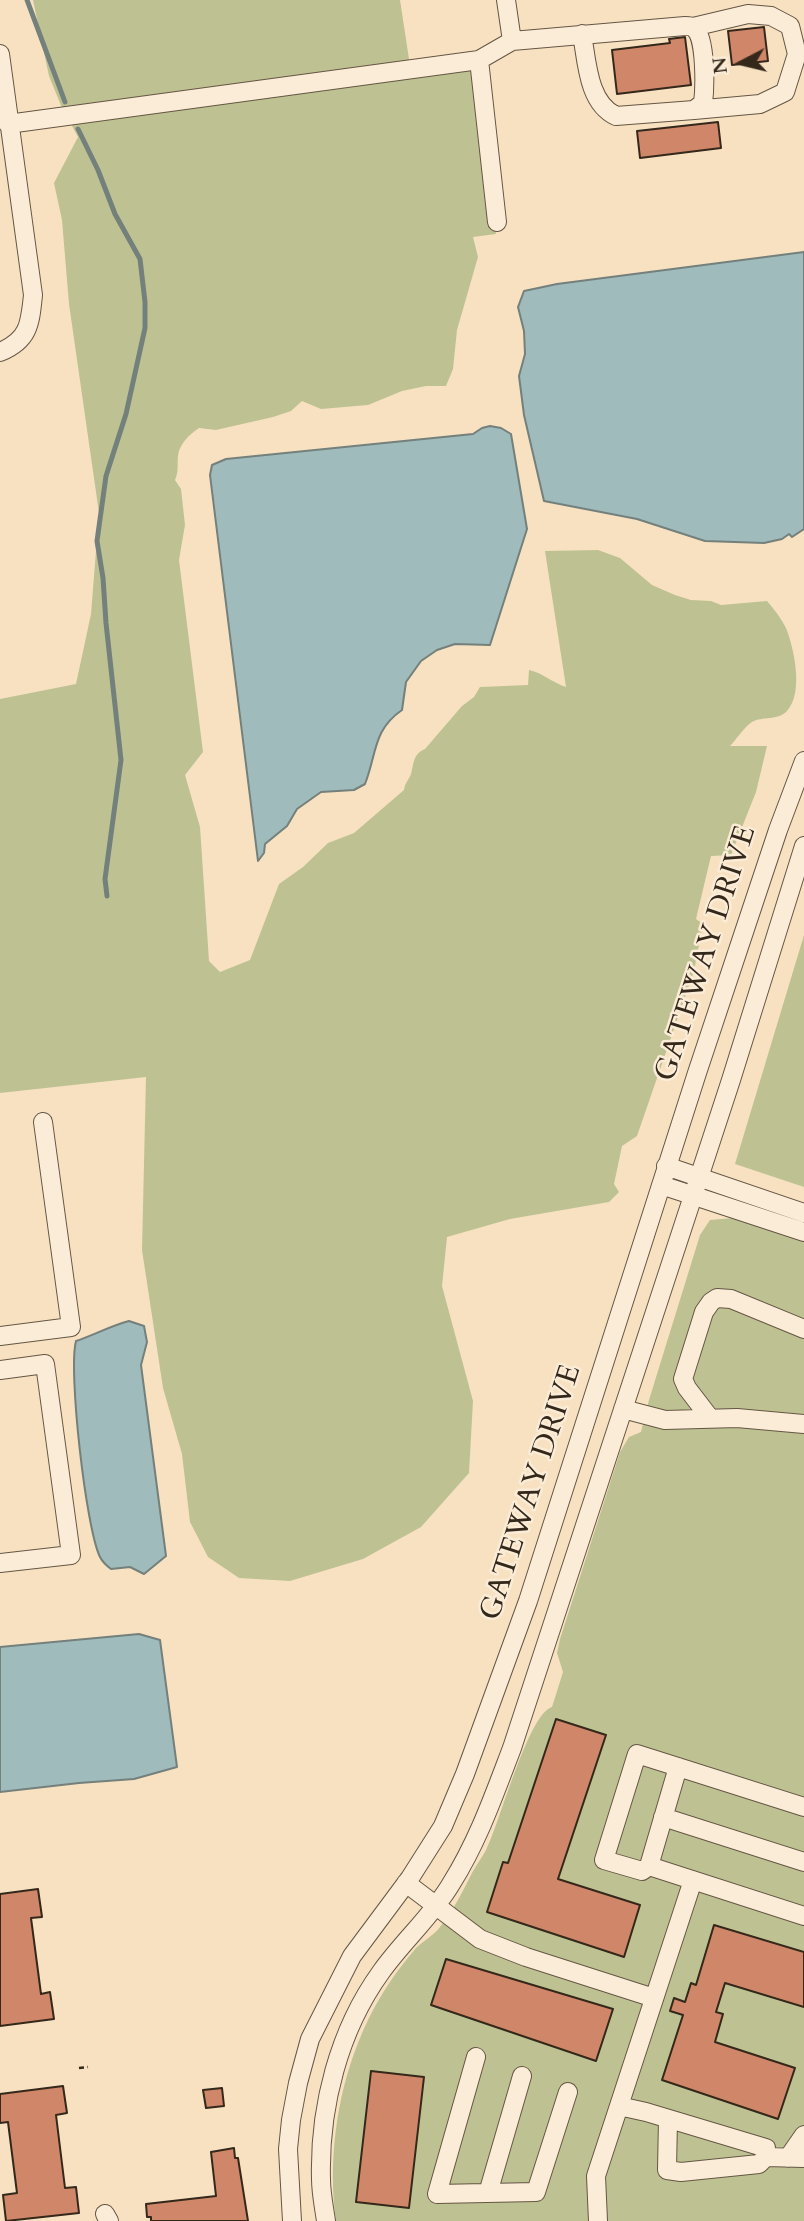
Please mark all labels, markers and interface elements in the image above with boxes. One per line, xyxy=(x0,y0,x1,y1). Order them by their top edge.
north arrow xyxy=(706,28,776,98)
text: N xyxy=(706,56,734,75)
street label: GATEWAY DRIVE xyxy=(649,822,765,1086)
street label: GATEWAY DRIVE xyxy=(474,1361,590,1625)

